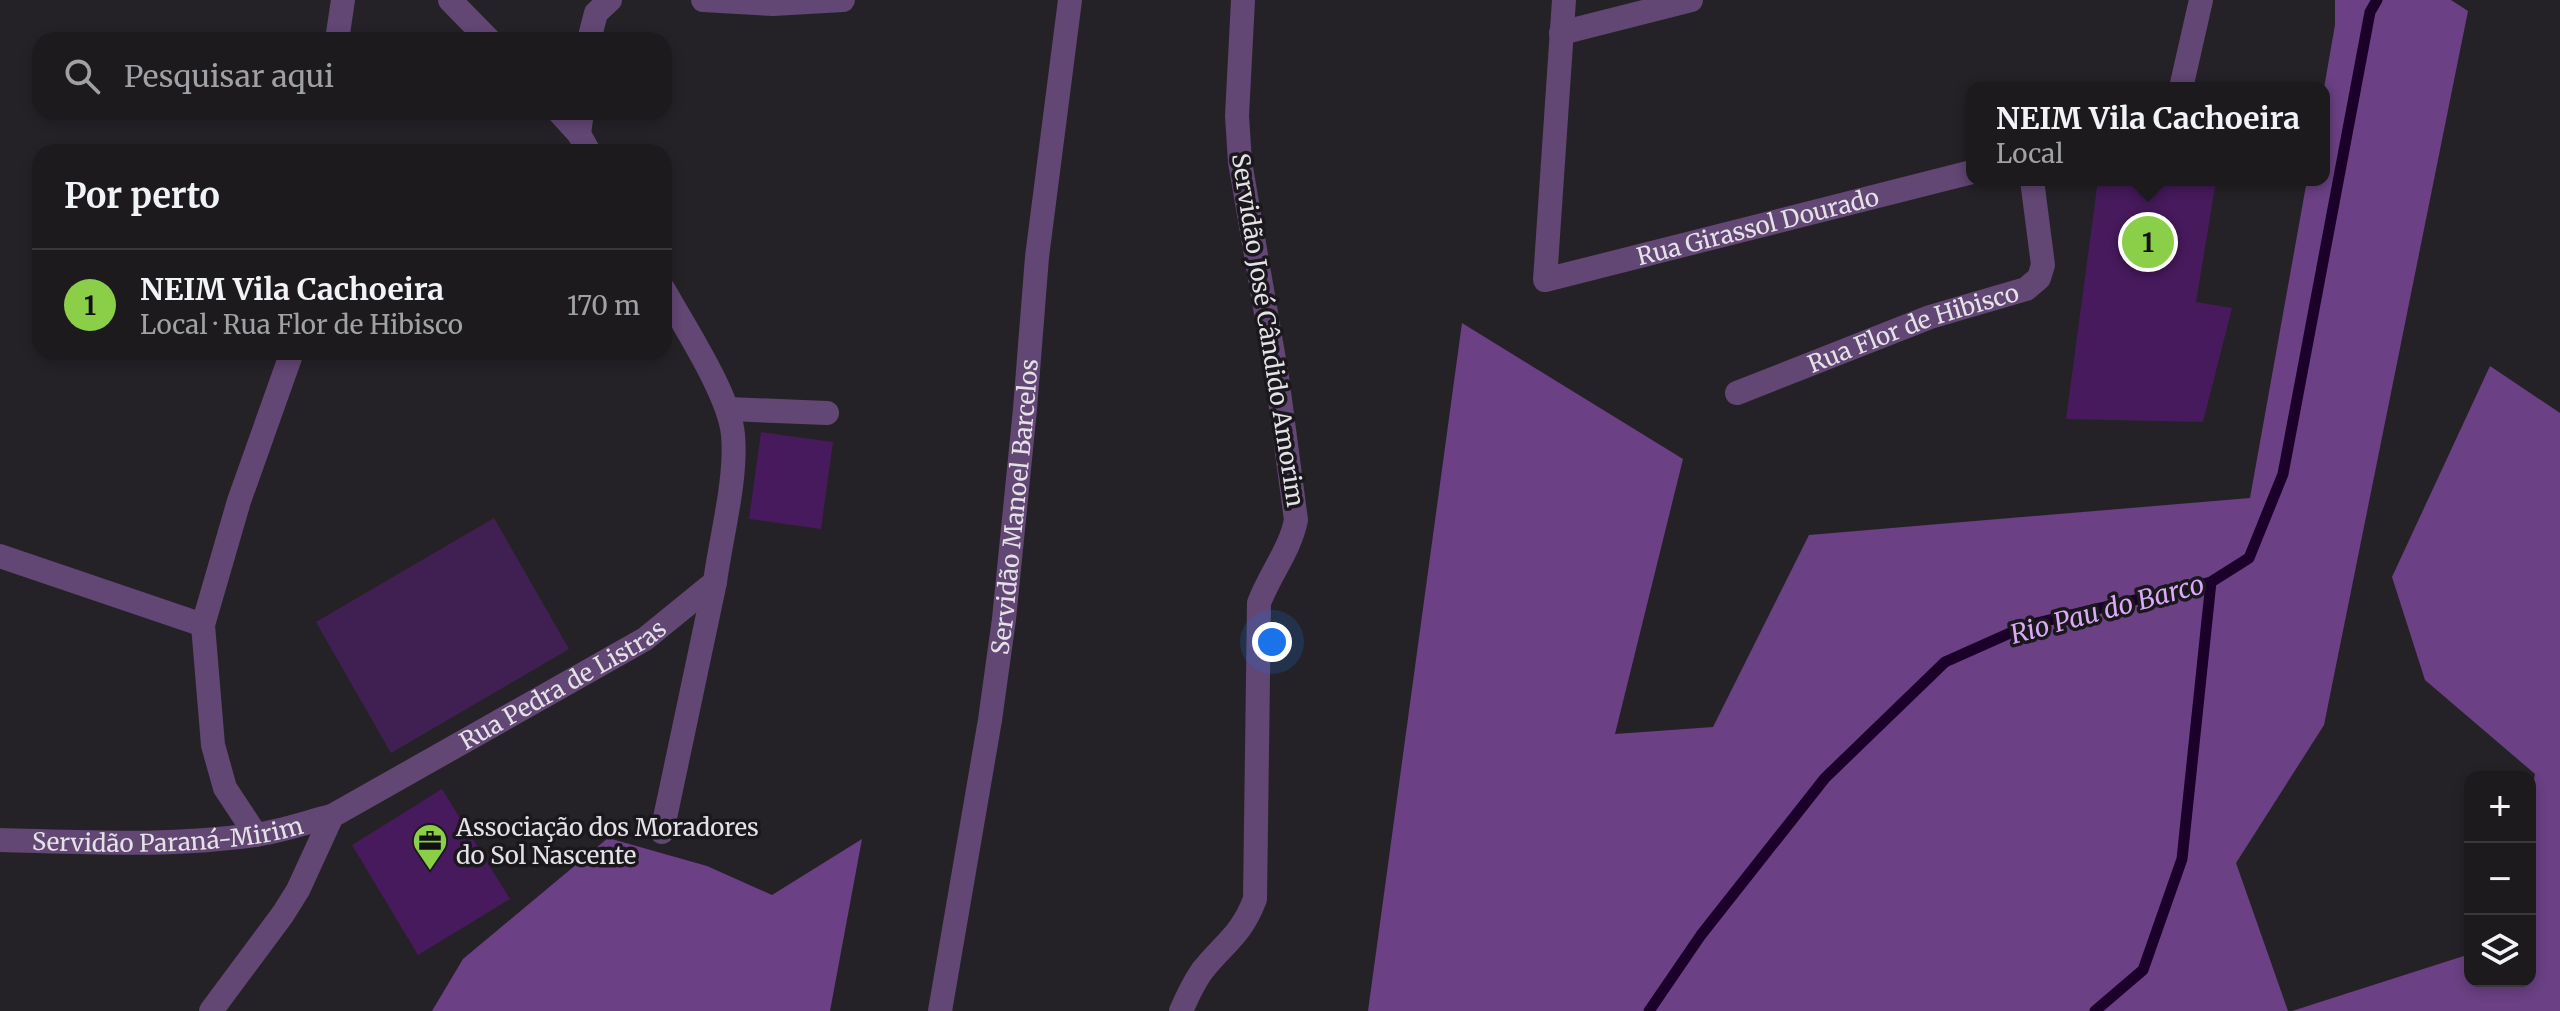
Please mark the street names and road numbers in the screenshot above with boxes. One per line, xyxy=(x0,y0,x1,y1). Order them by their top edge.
street label: Servidão José Cândido Amorim xyxy=(1225,151,1311,509)
street label: Rua Girassol Dourado xyxy=(1633,181,1882,272)
street label: Rua Flor de Hibisco xyxy=(1803,276,2022,379)
street label: Servidão Manoel Barcelos xyxy=(984,358,1044,657)
street label: Rua Pedra de Listras xyxy=(454,613,672,756)
street label: Servidão Paraná-Mirim xyxy=(32,809,307,858)

